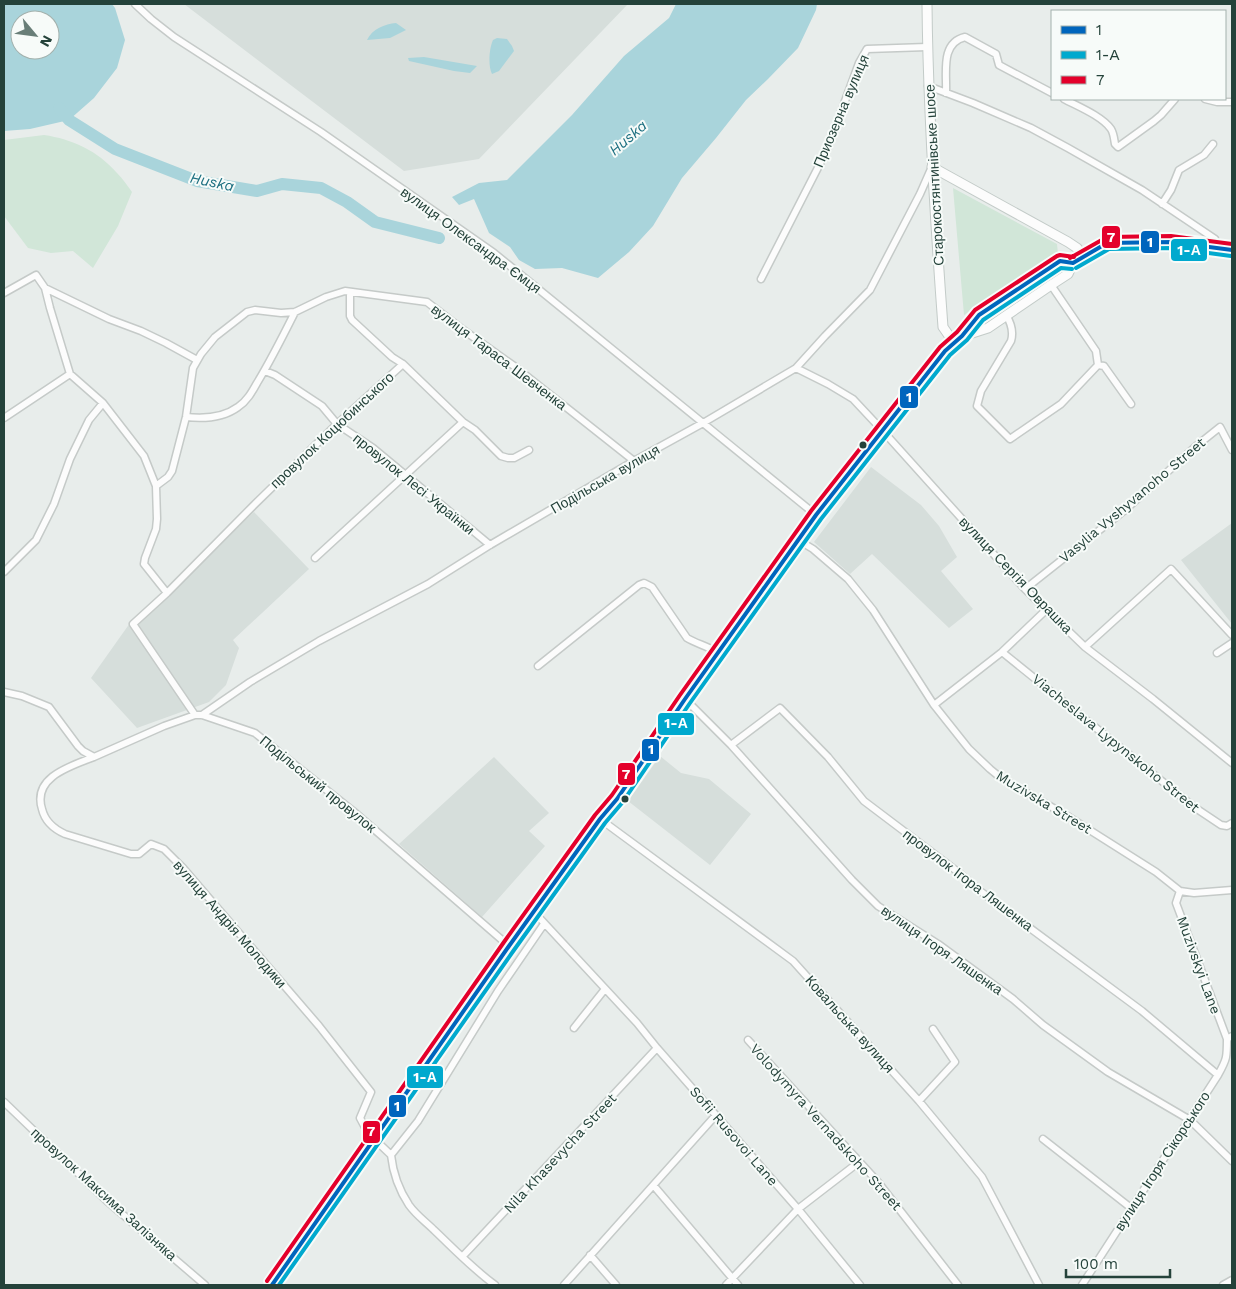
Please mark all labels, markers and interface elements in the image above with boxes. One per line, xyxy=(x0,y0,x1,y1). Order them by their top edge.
north arrow xyxy=(10,10,60,60)
legend xyxy=(1051,10,1226,100)
text: 1 xyxy=(1096,21,1102,39)
text: N xyxy=(37,33,56,50)
text: 1-А xyxy=(1096,46,1120,64)
street label: Приозерна вулиця xyxy=(810,52,872,170)
text: 7 xyxy=(1096,71,1104,89)
street label: Старокостянтинівське шосе xyxy=(921,84,947,266)
water label: Huska xyxy=(605,117,651,159)
water label: Huska xyxy=(188,169,236,195)
street label: вулиця Олександра Ємця xyxy=(398,184,544,296)
line badge: 7 xyxy=(1101,225,1121,249)
text: 7 xyxy=(1107,229,1116,245)
line badge: 1 xyxy=(1140,230,1160,254)
text: 1 xyxy=(1147,234,1153,250)
line badge: 1-А xyxy=(1170,238,1208,262)
text: 1-А xyxy=(1177,242,1201,258)
street label: вулиця Тараса Шевченка xyxy=(428,301,570,413)
street label: провулок Коцюбинського xyxy=(267,368,397,491)
line badge: 1 xyxy=(899,385,919,409)
text: 1 xyxy=(906,389,912,405)
street label: провулок Лесі Українки xyxy=(350,430,478,538)
street label: Vasylia Vyshyvanoho Street xyxy=(1056,434,1208,566)
unlabelled marker xyxy=(858,440,868,450)
street label: Подільська вулиця xyxy=(548,441,662,517)
street label: вулиця Сергія Оврашка xyxy=(956,513,1076,637)
street label: Viacheslava Lypynskoho Street xyxy=(1029,671,1203,815)
line badge: 1-А xyxy=(657,712,695,736)
text: 1-А xyxy=(664,715,688,731)
street label: Подільський провулок xyxy=(257,732,380,836)
line badge: 1 xyxy=(641,738,660,762)
text: 1 xyxy=(648,741,654,757)
line badge: 7 xyxy=(617,762,636,786)
text: 7 xyxy=(622,766,631,782)
street label: Muzivska Street xyxy=(993,767,1095,837)
unlabelled marker xyxy=(620,794,630,804)
street label: провулок Ігора Ляшенка xyxy=(900,826,1036,934)
street label: вулиця Андрія Молодики xyxy=(170,857,290,991)
street label: вулиця Ігоря Ляшенка xyxy=(878,902,1006,998)
street label: Muzivskyi Lane xyxy=(1174,914,1224,1016)
street label: Ковальська вулиця xyxy=(802,972,898,1076)
street label: Volodymyra Vernadskoho Street xyxy=(747,1041,905,1214)
line badge: 1-А xyxy=(406,1065,444,1089)
text: 1-А xyxy=(413,1069,437,1085)
street label: Sofii Rusovoi Lane xyxy=(687,1083,781,1189)
street label: вулиця Ігоря Сікорського xyxy=(1111,1088,1213,1234)
street label: Nila Khasevycha Street xyxy=(501,1090,620,1216)
line badge: 1 xyxy=(388,1094,407,1118)
text: 1 xyxy=(394,1098,400,1114)
line badge: 7 xyxy=(362,1120,381,1144)
text: 7 xyxy=(367,1123,376,1139)
street label: провулок Максима Залізняка xyxy=(28,1124,180,1264)
scale bar xyxy=(1066,1246,1170,1278)
text: 100 m xyxy=(1074,1255,1118,1273)

